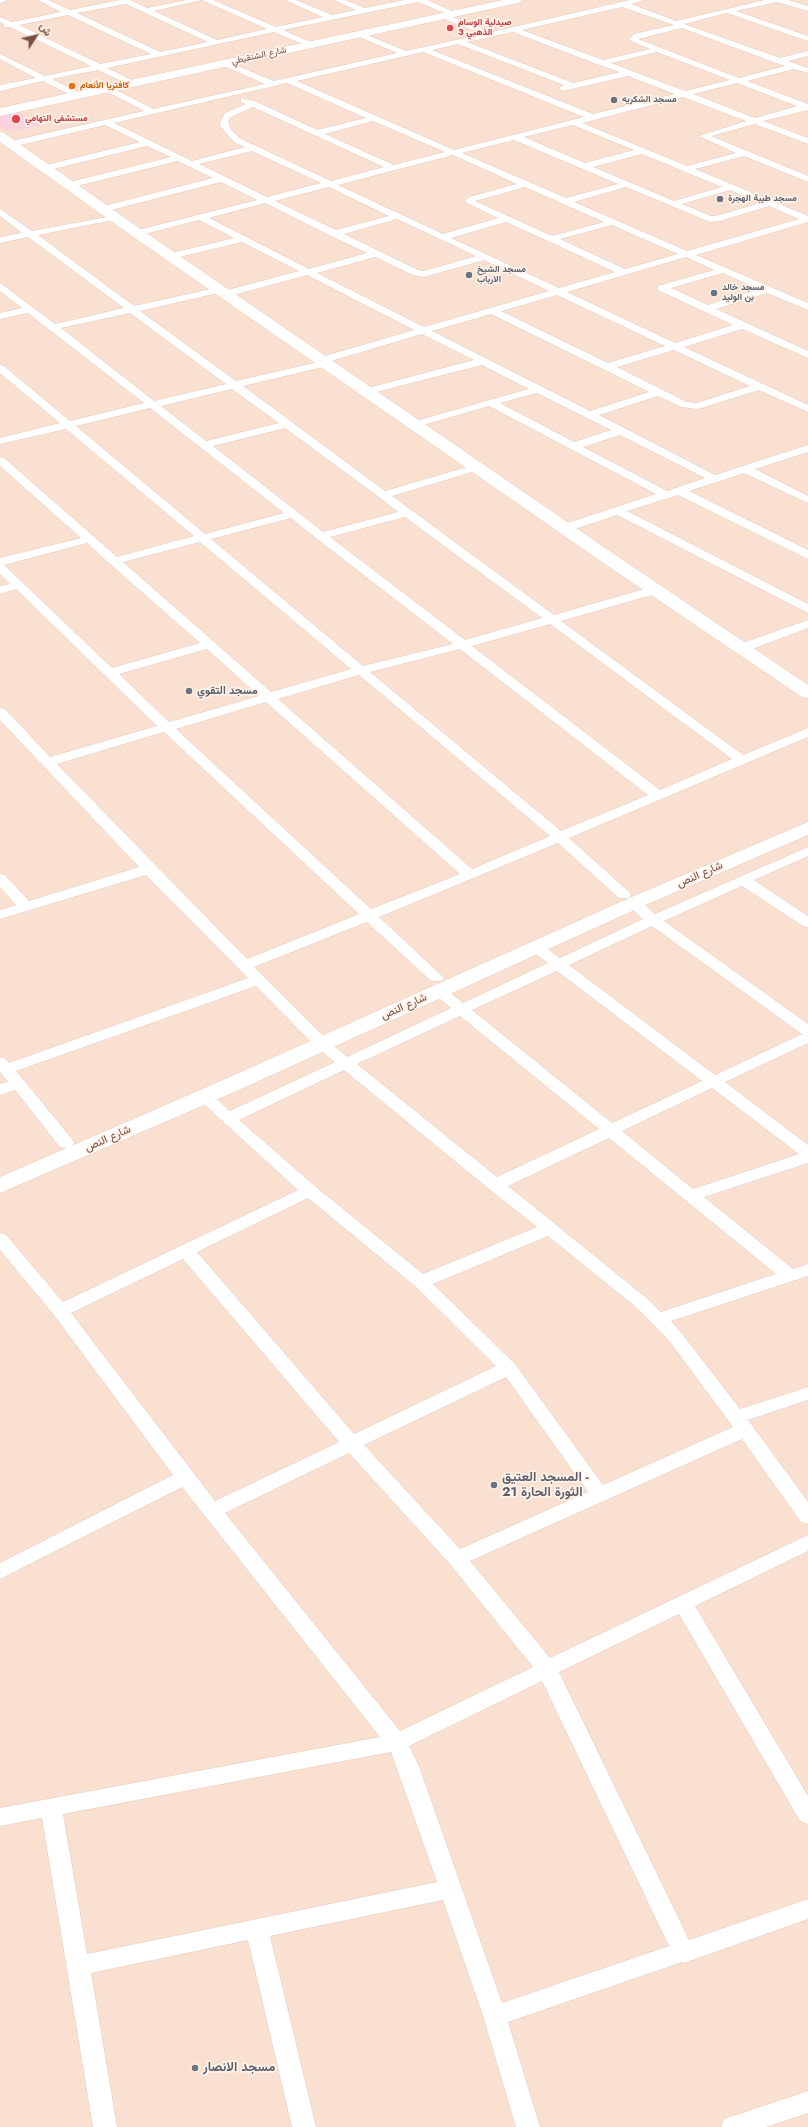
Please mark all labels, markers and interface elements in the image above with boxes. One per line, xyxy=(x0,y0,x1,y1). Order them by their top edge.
north arrow xyxy=(16,16,56,56)
place label: صيدلية الوسام الذهبي 3 xyxy=(458,18,512,39)
text: ش xyxy=(35,19,56,39)
marker: صيدلية الوسام الذهبي 3 xyxy=(445,23,455,33)
street label: شارع الشنقيطي xyxy=(231,45,287,67)
marker: كافتريا الأنعام xyxy=(67,81,77,91)
place label: كافتريا الأنعام xyxy=(80,81,129,91)
marker: مسجد الشكريه xyxy=(609,95,619,105)
place label: مسجد الشكريه xyxy=(622,95,677,105)
marker: مستشفى التهامي xyxy=(10,113,22,125)
place label: مستشفى التهامي xyxy=(25,114,88,124)
marker: مسجد طيبة الهجرة xyxy=(715,194,725,204)
place label: مسجد طيبة الهجرة xyxy=(728,194,797,204)
place label: مسجد الشيخ الارباب xyxy=(477,265,526,286)
marker: مسجد الشيخ الارباب xyxy=(464,270,474,280)
place label: مسجد خالد بن الوليد xyxy=(722,283,764,304)
marker: مسجد خالد بن الوليد xyxy=(709,288,719,298)
place label: مسجد التقوي xyxy=(197,684,258,698)
marker: مسجد التقوي xyxy=(184,686,194,696)
street label: شارع النص xyxy=(675,859,725,891)
street label: شارع النص xyxy=(379,991,429,1023)
street label: شارع النص xyxy=(83,1123,133,1155)
place label: المسجد العتيق - الثورة الحارة 21 xyxy=(502,1470,589,1501)
marker: المسجد العتيق - الثورة الحارة 21 xyxy=(489,1480,499,1490)
place label: مسجد الانصار xyxy=(203,2060,275,2076)
marker: مسجد الانصار xyxy=(190,2063,200,2073)

